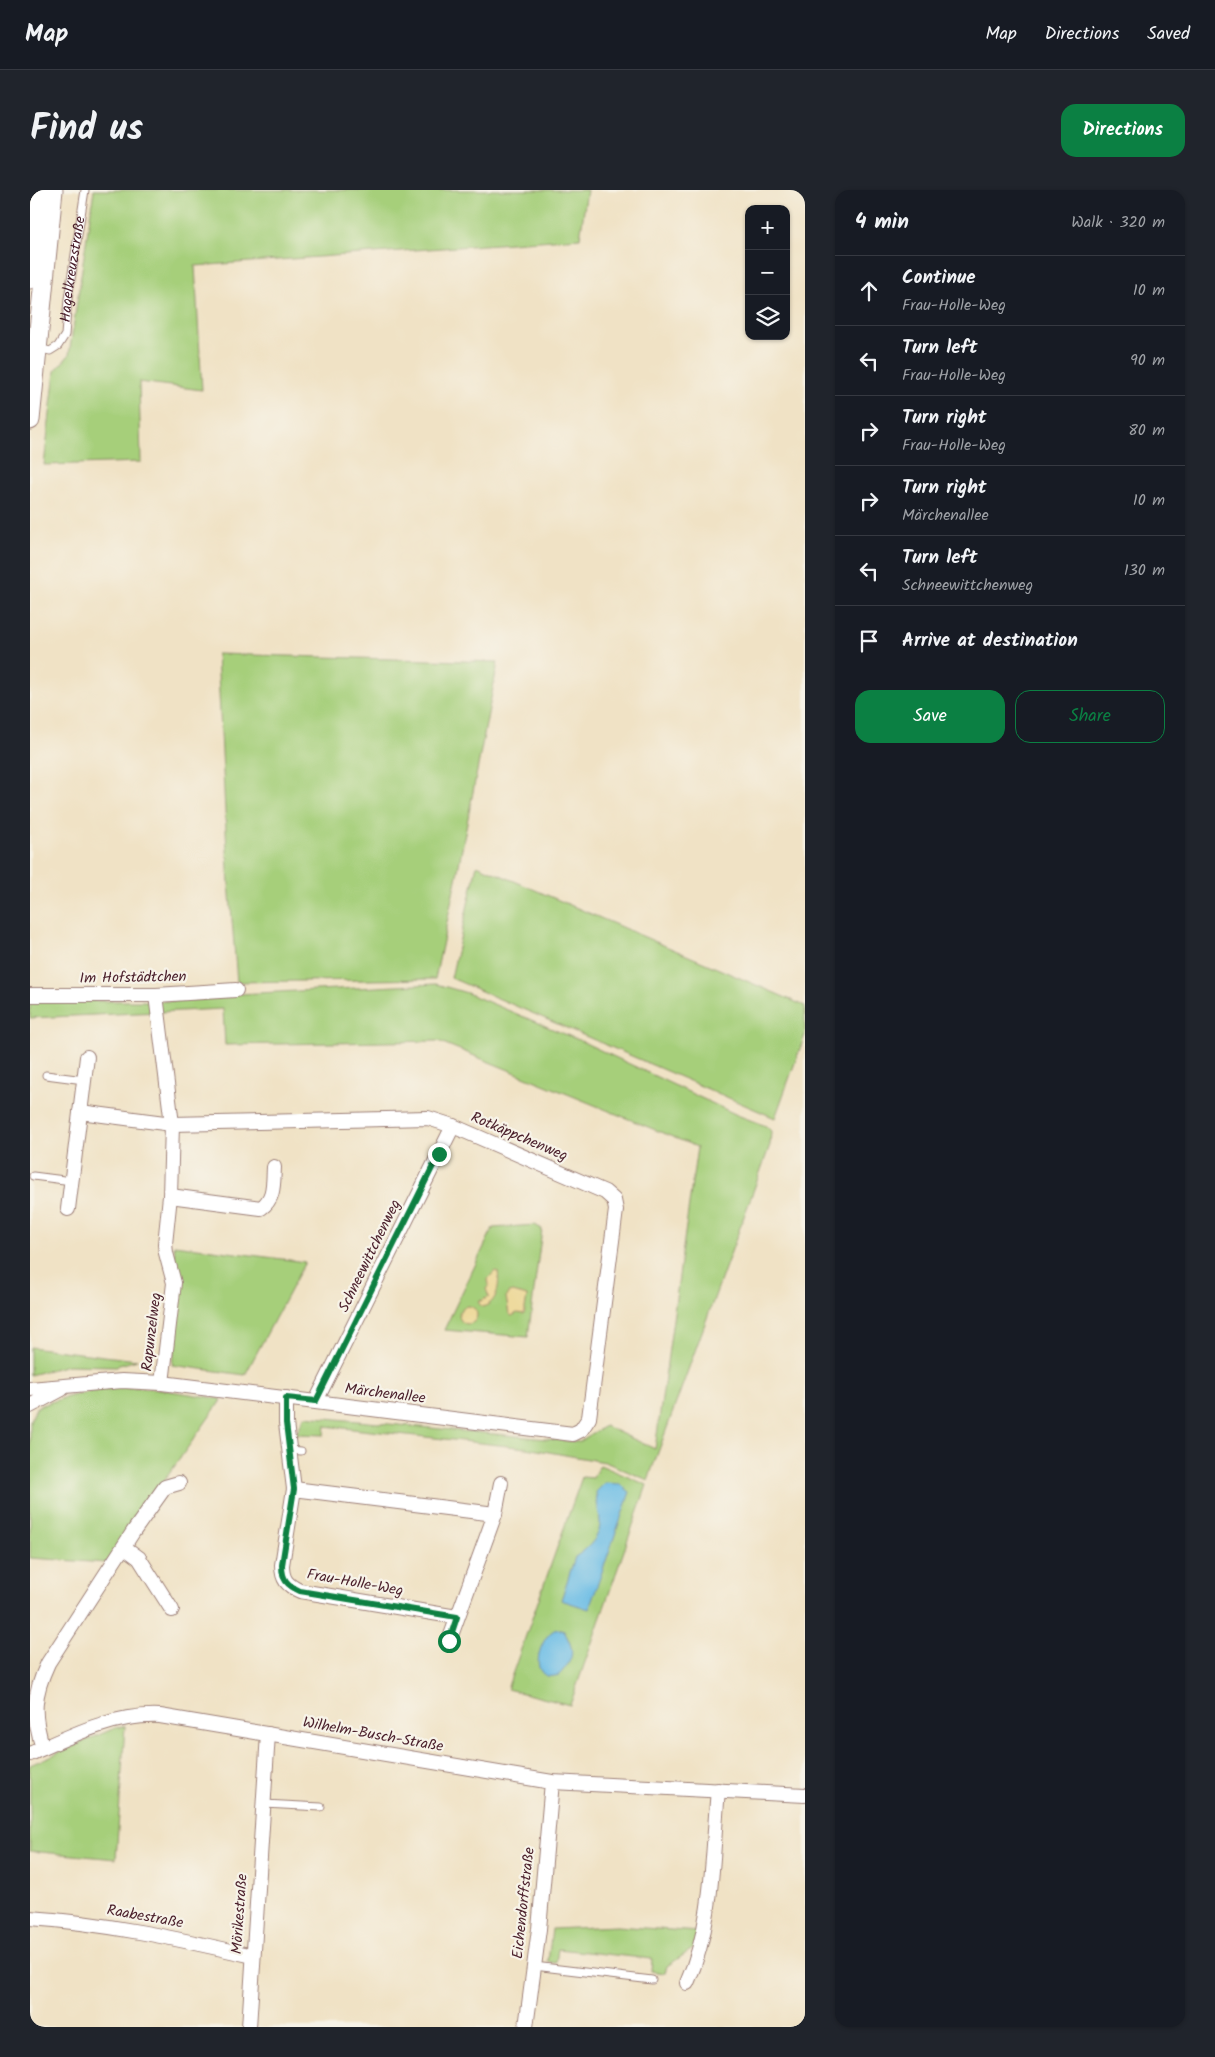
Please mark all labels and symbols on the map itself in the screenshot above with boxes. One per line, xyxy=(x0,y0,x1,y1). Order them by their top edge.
street label: Hagelkreuzstraße xyxy=(54,214,93,323)
street label: Im Hofstädtchen xyxy=(79,965,187,991)
street label: Rotkäppchenweg xyxy=(467,1106,571,1168)
route end xyxy=(428,1143,451,1166)
street label: Schneewittchenweg xyxy=(332,1196,408,1316)
street label: Rapunzelweg xyxy=(135,1291,169,1373)
street label: Märchenallee xyxy=(343,1377,427,1411)
street label: Frau-Holle-Weg xyxy=(305,1563,405,1603)
route start xyxy=(438,1630,461,1653)
street label: Wilhelm-Busch-Straße xyxy=(301,1711,445,1759)
street label: Eichendorffstraße xyxy=(506,1846,542,1960)
street label: Mörikestraße xyxy=(225,1873,255,1955)
street label: Raabestraße xyxy=(105,1898,185,1936)

